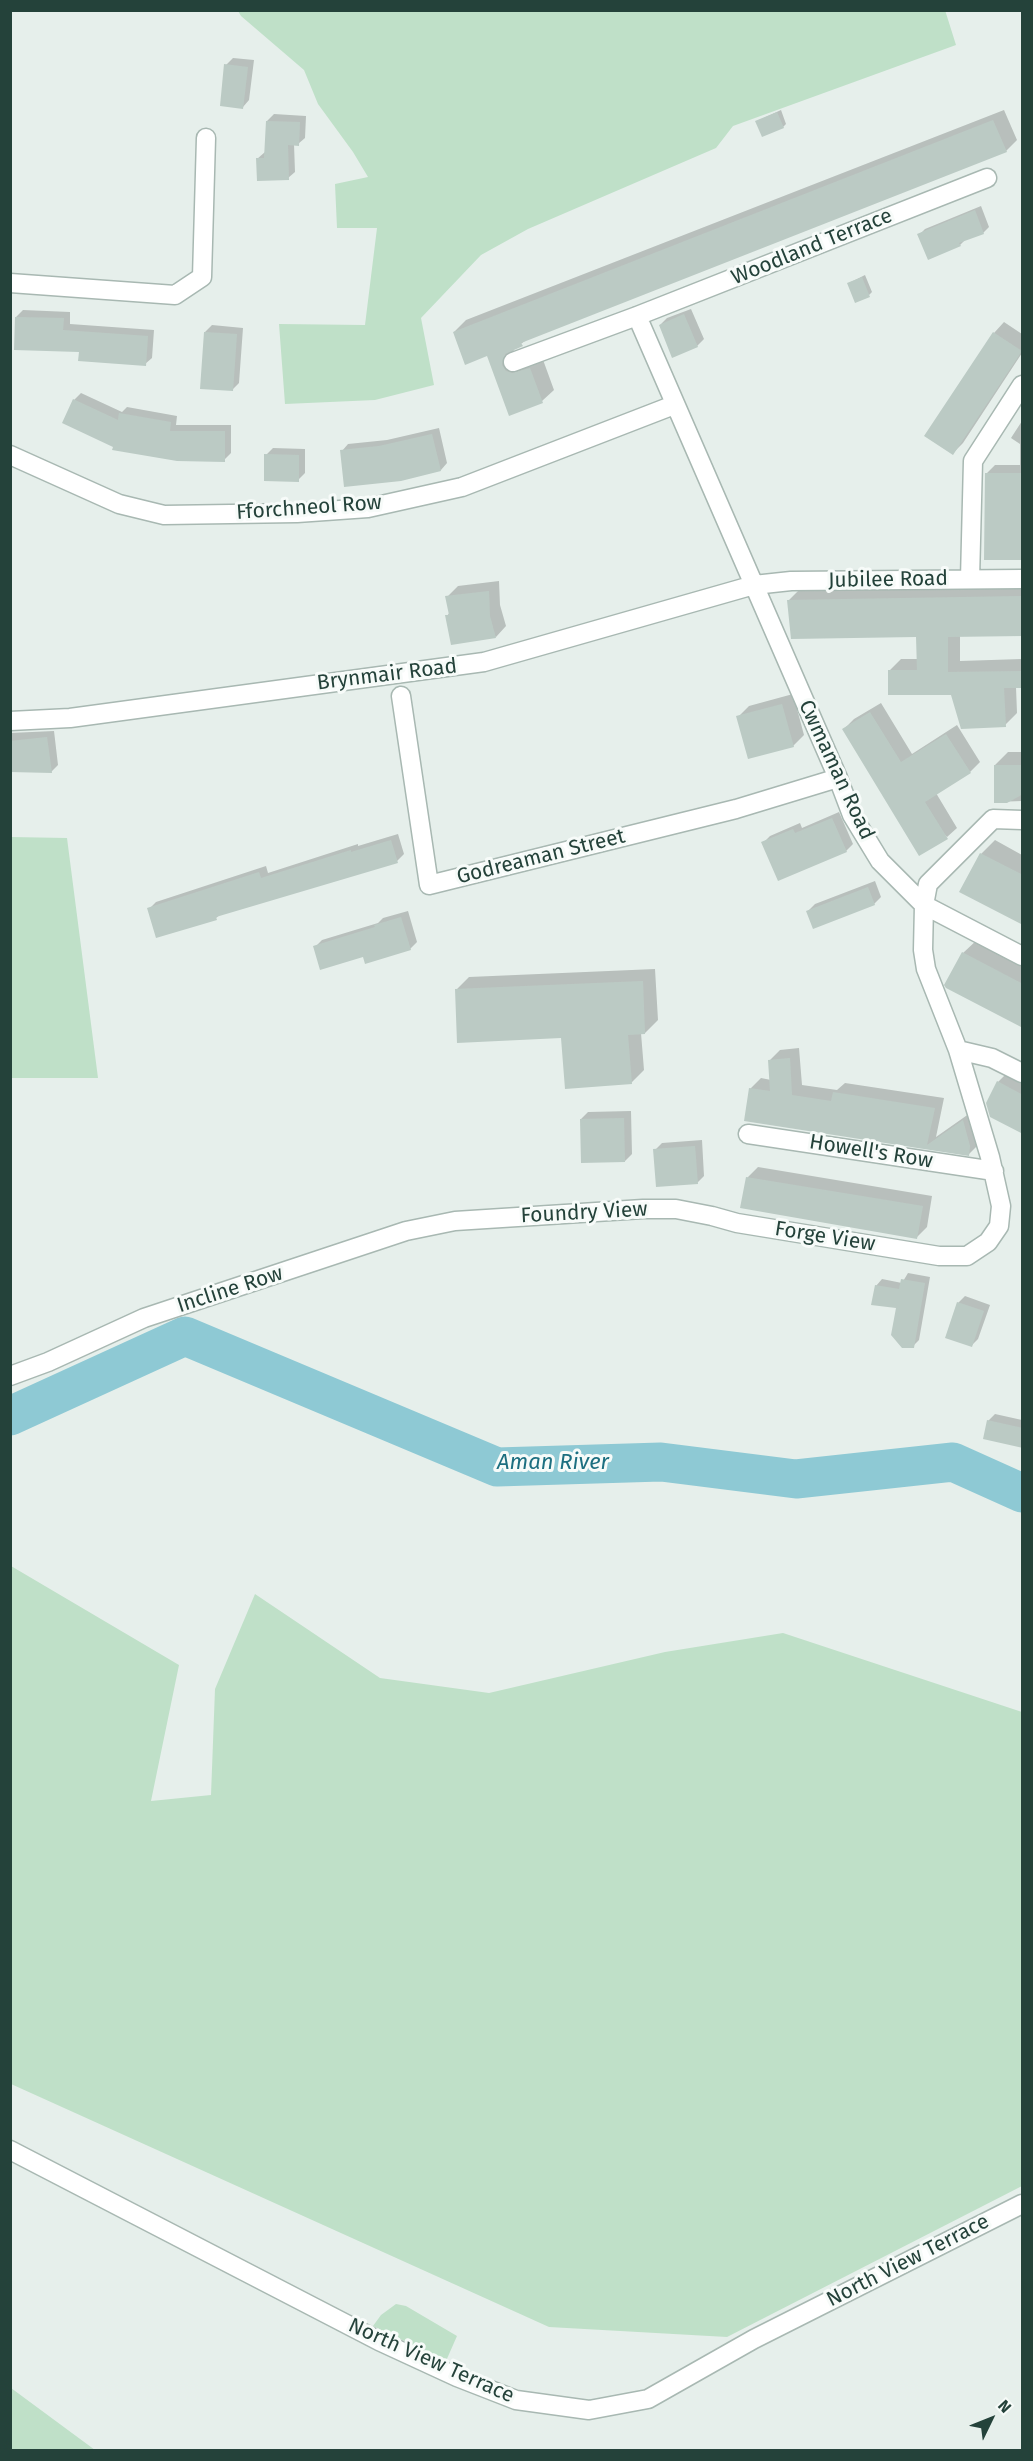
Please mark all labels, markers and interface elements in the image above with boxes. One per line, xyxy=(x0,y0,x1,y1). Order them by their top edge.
street label: Woodland Terrace xyxy=(728,203,896,291)
street label: Fforchneol Row xyxy=(235,490,383,526)
street label: Jubilee Road xyxy=(828,566,948,594)
street label: Brynmair Road xyxy=(316,654,458,696)
street label: Cwmaman Road xyxy=(793,696,879,844)
street label: Godreaman Street xyxy=(454,824,628,890)
street label: Howell's Row xyxy=(808,1130,934,1174)
street label: Foundry View xyxy=(520,1197,648,1229)
street label: Forge View xyxy=(773,1217,877,1257)
street label: Incline Row xyxy=(174,1261,286,1319)
water label: Aman River xyxy=(497,1450,609,1476)
street label: North View Terrace xyxy=(823,2209,993,2313)
street label: North View Terrace xyxy=(344,2313,518,2409)
north arrow xyxy=(961,2389,1021,2449)
text: N xyxy=(994,2396,1015,2417)

